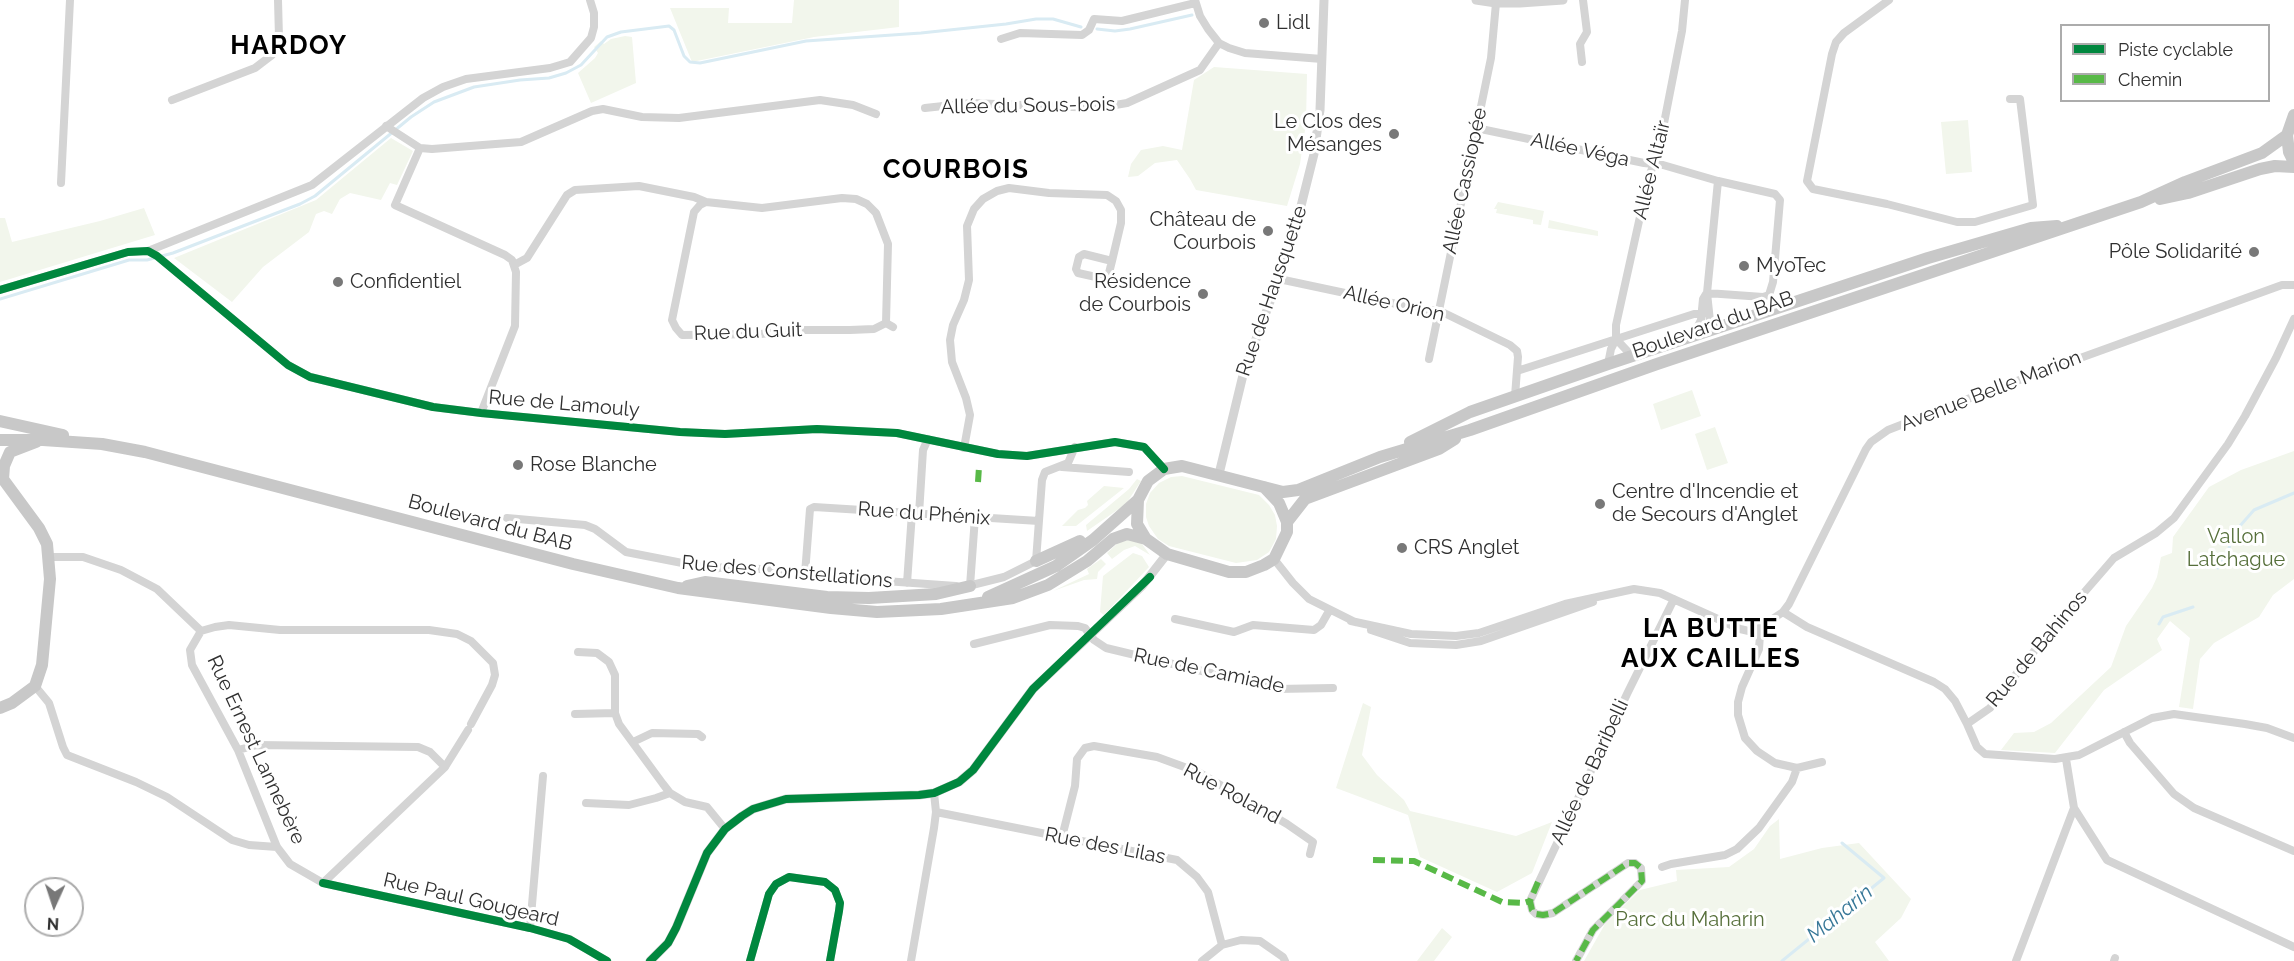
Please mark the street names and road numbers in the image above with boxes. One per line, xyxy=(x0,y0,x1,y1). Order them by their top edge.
street label: Allée du Sous-bois xyxy=(940,92,1116,120)
street label: Allée Cassiopée xyxy=(1438,106,1492,256)
street label: Allée Altaïr xyxy=(1628,118,1676,222)
street label: Allée Véga xyxy=(1528,128,1632,172)
street label: Rue de Hausquette xyxy=(1232,203,1312,379)
street label: Allée Orion xyxy=(1341,281,1447,327)
street label: Boulevard du BAB xyxy=(1629,286,1797,364)
street label: Rue du Guit xyxy=(693,318,803,346)
street label: Avenue Belle Marion xyxy=(1897,346,2085,436)
street label: Rue de Lamouly xyxy=(487,385,641,423)
street label: Boulevard du BAB xyxy=(405,490,575,556)
street label: Rue du Phénix xyxy=(857,497,991,531)
street label: Rue des Constellations xyxy=(680,551,894,593)
street label: Rue de Bahinos xyxy=(1981,586,2093,712)
street label: Rue de Camiade xyxy=(1132,643,1286,699)
street label: Rue Ernest Lannebère xyxy=(202,652,310,848)
street label: Allée de Baribelli xyxy=(1546,696,1634,848)
street label: Rue Roland xyxy=(1179,758,1285,830)
street label: Rue des Lilas xyxy=(1043,823,1167,869)
street label: Rue Paul Gougeard xyxy=(381,868,561,932)

